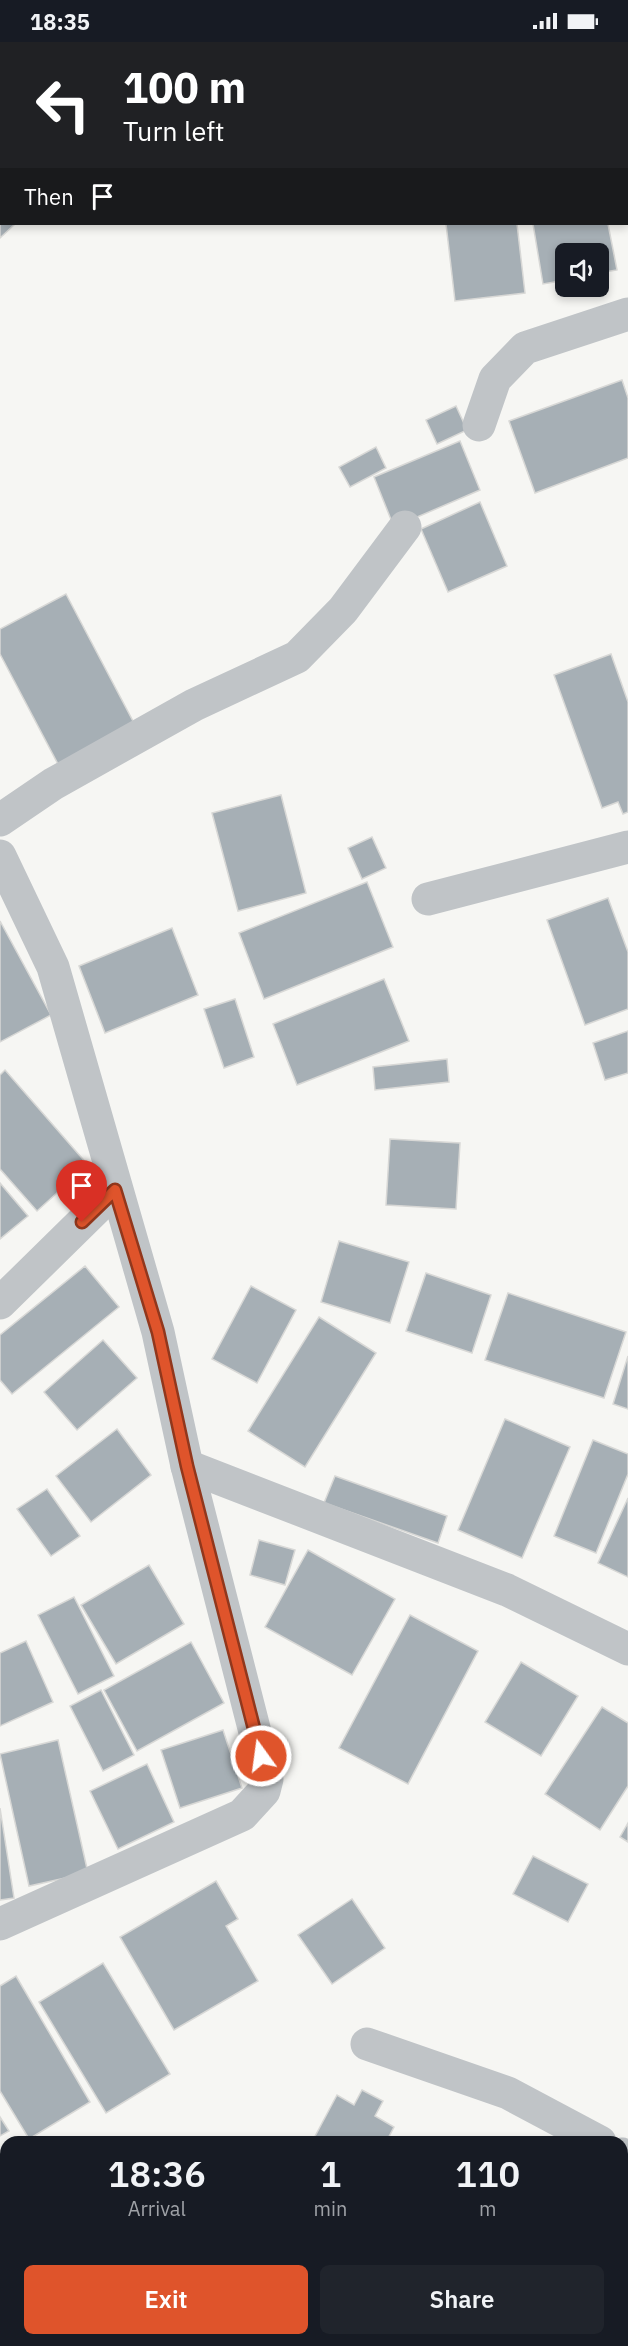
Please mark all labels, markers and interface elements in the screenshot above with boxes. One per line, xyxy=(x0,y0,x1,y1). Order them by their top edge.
text: 18:35 xyxy=(30,7,90,36)
text: 100 m xyxy=(123,60,246,115)
icon: left xyxy=(24,66,102,144)
text: Turn left xyxy=(123,113,224,148)
icon: arrive xyxy=(86,180,119,213)
text: Then xyxy=(24,182,74,211)
map controls xyxy=(555,243,609,297)
button: sound xyxy=(555,243,609,297)
pin xyxy=(56,1160,107,1222)
icon: arrive xyxy=(65,1169,98,1202)
position arrow xyxy=(229,1724,293,1788)
text: 18:36 xyxy=(108,2150,206,2197)
text: 1 xyxy=(320,2150,341,2197)
text: 110 xyxy=(455,2150,520,2197)
text: Arrival xyxy=(128,2195,186,2222)
text: min xyxy=(314,2195,347,2222)
text: m xyxy=(479,2195,496,2222)
button: Exit xyxy=(24,2265,308,2334)
button: Share xyxy=(320,2265,604,2334)

